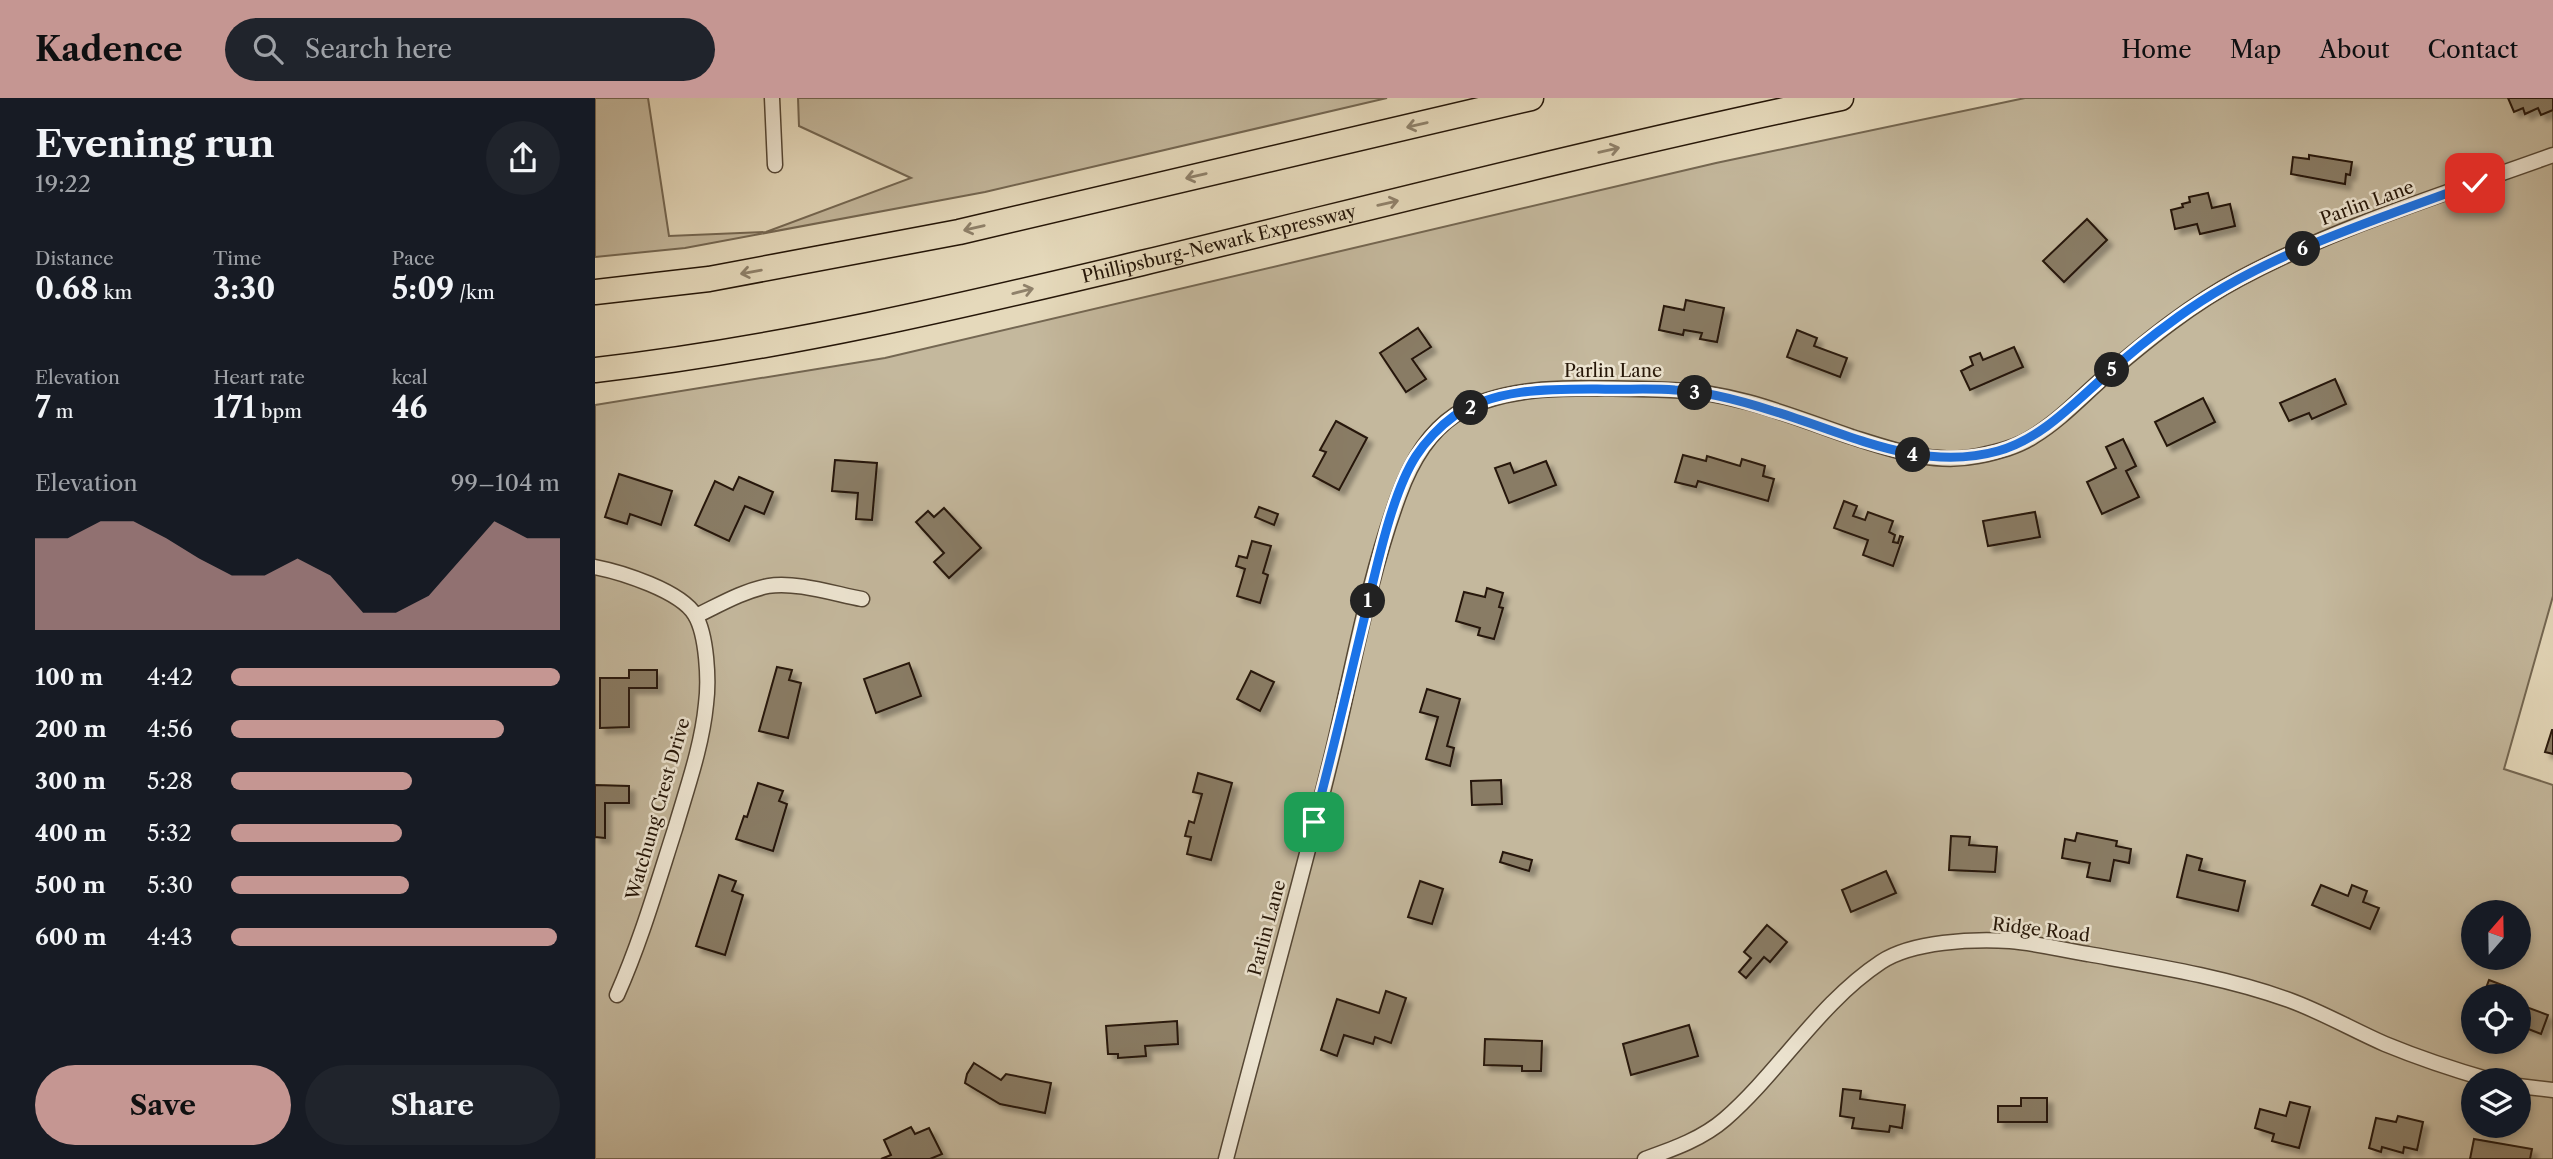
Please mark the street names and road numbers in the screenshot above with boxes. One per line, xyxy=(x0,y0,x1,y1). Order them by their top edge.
street label: Parlin Lane xyxy=(2317,176,2417,230)
street label: Phillipsburg-Newark Expressway xyxy=(1079,200,1359,288)
street label: Parlin Lane xyxy=(1564,360,1662,382)
street label: Watchung Crest Drive xyxy=(621,715,695,904)
street label: Parlin Lane xyxy=(1244,878,1290,978)
street label: Ridge Road xyxy=(1991,913,2091,947)

